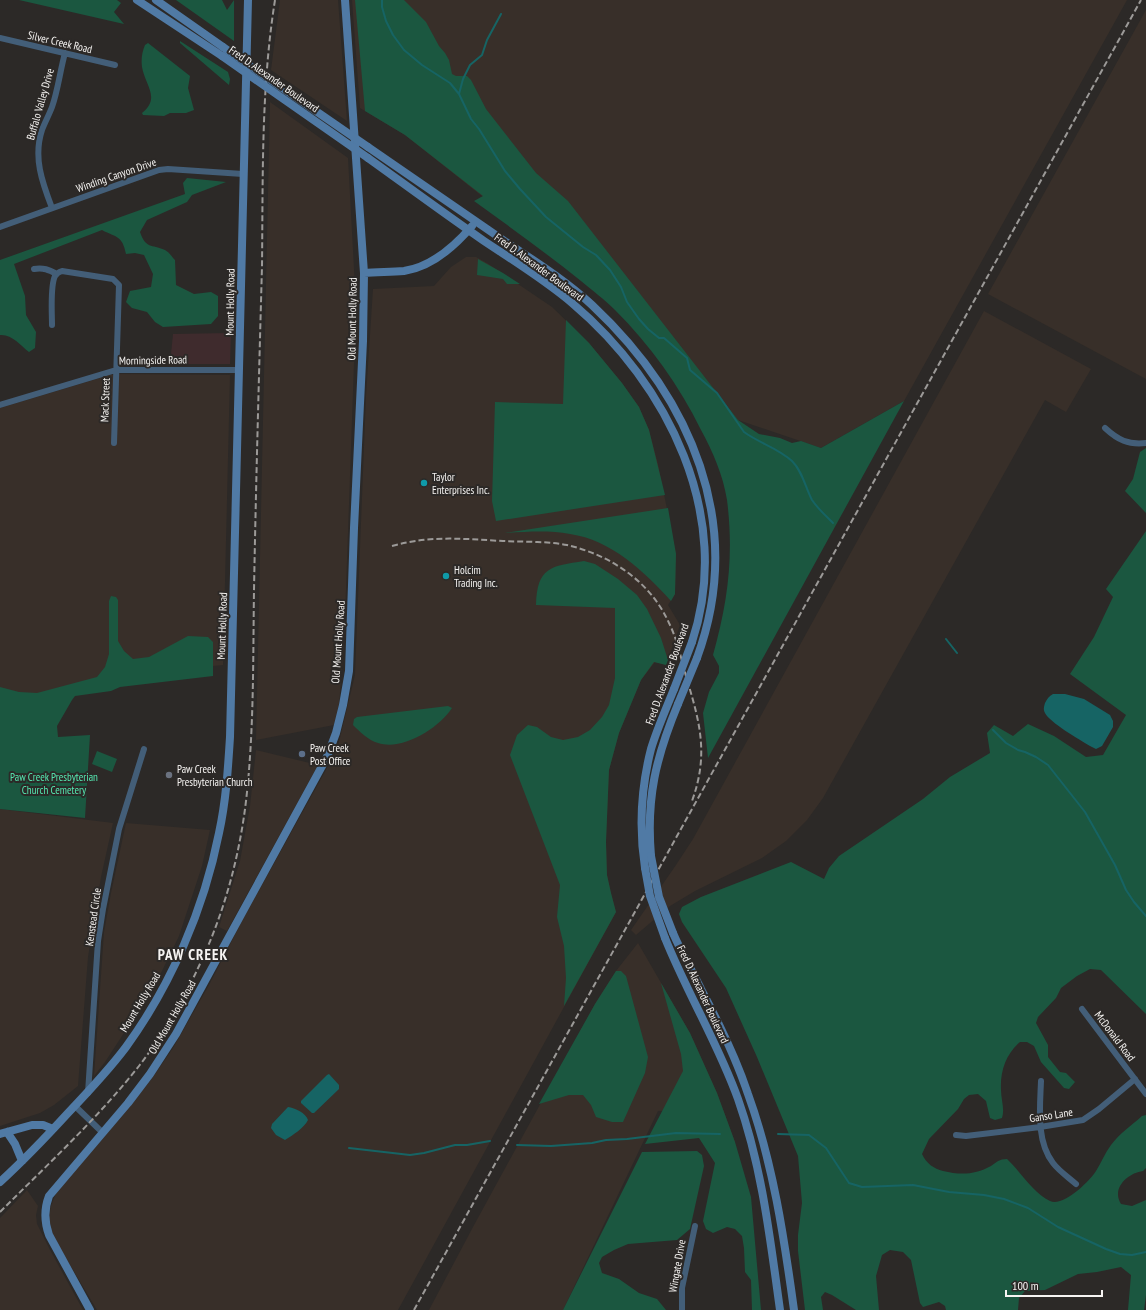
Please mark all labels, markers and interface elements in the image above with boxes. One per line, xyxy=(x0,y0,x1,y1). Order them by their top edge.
street label: Silver Creek Road xyxy=(26,28,94,56)
street label: Fred D. Alexander Boulevard xyxy=(226,43,322,115)
street label: Buffalo Valley Drive xyxy=(23,66,57,142)
street label: Winding Canyon Drive xyxy=(74,155,158,195)
street label: Fred D. Alexander Boulevard xyxy=(492,230,586,304)
street label: Mount Holly Road xyxy=(222,268,238,336)
street label: Old Mount Holly Road xyxy=(344,277,360,361)
street label: Morningside Road xyxy=(119,352,187,368)
street label: Mack Street xyxy=(97,378,113,422)
place label: Taylor Enterprises Inc. xyxy=(432,470,490,497)
marker: Taylor Enterprises Inc. xyxy=(419,478,429,488)
place label: Holcim Trading Inc. xyxy=(454,563,498,590)
marker: Holcim Trading Inc. xyxy=(441,571,451,581)
street label: Mount Holly Road xyxy=(214,592,230,660)
street label: Old Mount Holly Road xyxy=(328,600,348,684)
street label: Fred D. Alexander Boulevard xyxy=(642,621,692,726)
place label: Paw Creek Post Office xyxy=(310,741,351,768)
marker: Paw Creek Post Office xyxy=(297,749,307,759)
place label: Paw Creek Presbyterian Church xyxy=(177,762,253,789)
park label: Paw Creek Presbyterian Church Cemetery xyxy=(10,770,98,797)
marker: Paw Creek Presbyterian Church xyxy=(164,770,174,780)
street label: Kenstead Circle xyxy=(82,887,104,947)
street label: Fred D. Alexander Boulevard xyxy=(674,943,732,1045)
district label: PAW CREEK xyxy=(158,945,228,964)
street label: Mount Holly Road xyxy=(117,969,163,1035)
street label: Old Mount Holly Road xyxy=(145,977,199,1056)
street label: McDonald Road xyxy=(1092,1008,1139,1064)
street label: Ganso Lane xyxy=(1028,1105,1074,1125)
street label: Wingate Drive xyxy=(665,1238,689,1294)
scale bar xyxy=(1006,1272,1102,1298)
text: 100 m xyxy=(1012,1278,1039,1293)

